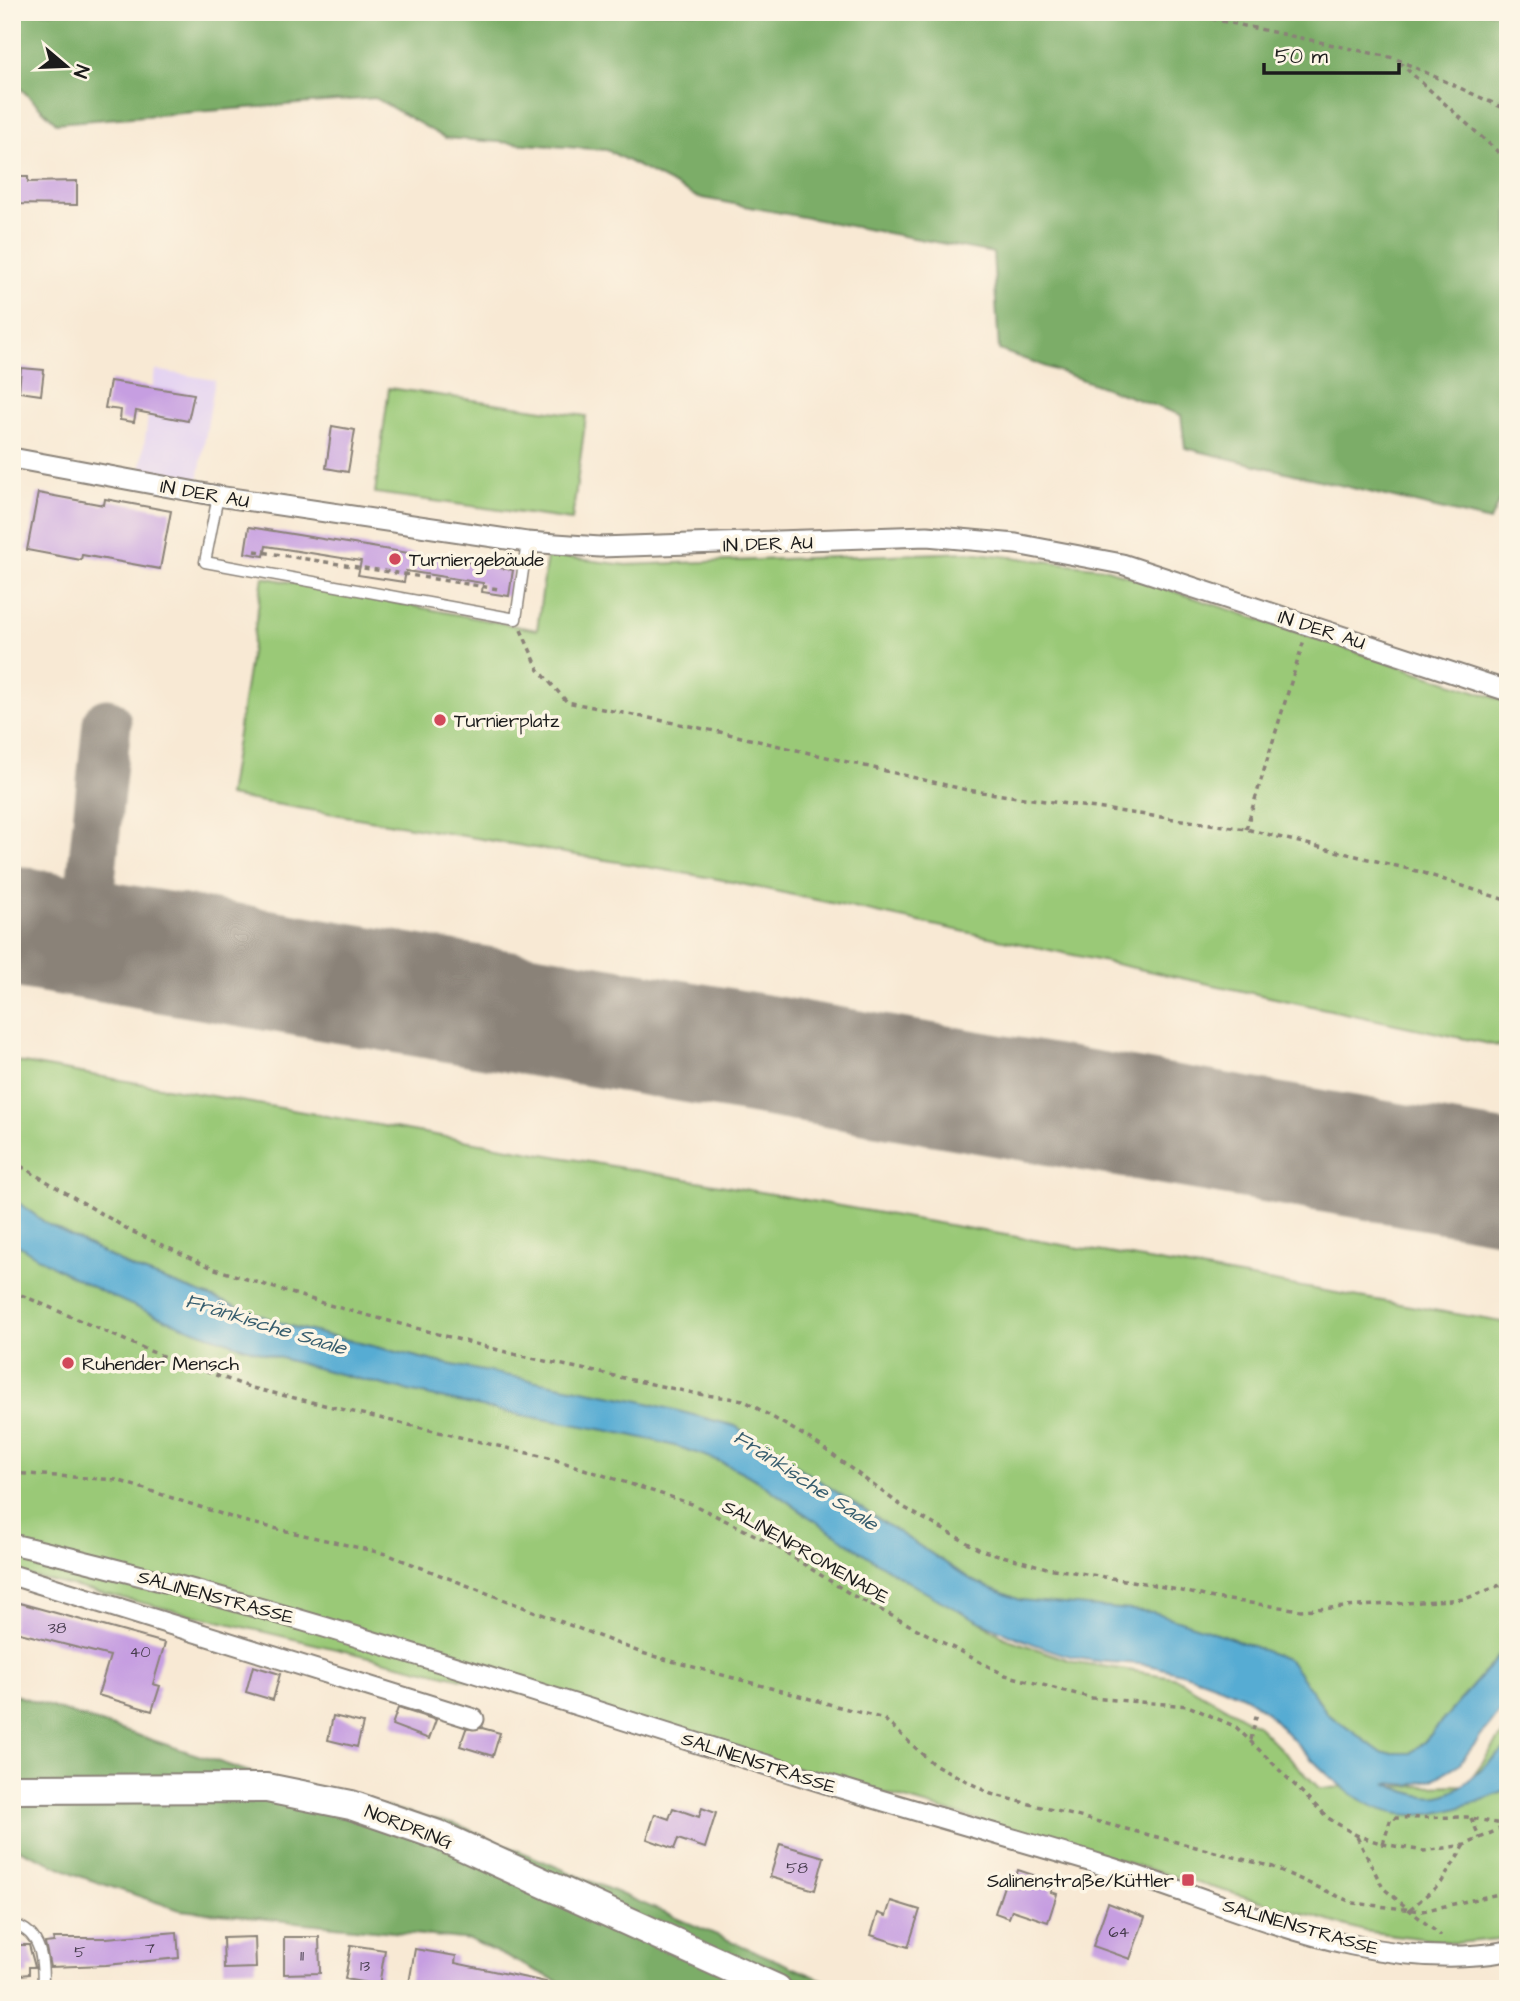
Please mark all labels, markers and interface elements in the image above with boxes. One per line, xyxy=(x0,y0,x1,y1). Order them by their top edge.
north arrow xyxy=(32,32,102,102)
scale bar xyxy=(1264,32,1399,76)
text: 50 m xyxy=(1275,42,1329,71)
text: N xyxy=(66,61,95,81)
street label: IN DER AU xyxy=(158,473,251,516)
street label: IN DER AU xyxy=(723,529,813,560)
place label: Turniergebäude xyxy=(409,547,544,575)
marker: Turniergebäude xyxy=(387,551,403,567)
street label: IN DER AU xyxy=(1275,604,1368,657)
place label: Turnierplatz xyxy=(454,708,560,735)
marker: Turnierplatz xyxy=(432,712,448,728)
water label: Fränkische Saale xyxy=(182,1286,351,1363)
place label: Ruhender Mensch xyxy=(82,1351,240,1378)
marker: Ruhender Mensch xyxy=(60,1355,76,1371)
water label: Fränkische Saale xyxy=(728,1423,885,1539)
street label: SALINENPROMENADE xyxy=(717,1493,894,1611)
street label: SALINENSTRASSE xyxy=(134,1564,297,1631)
house number: 38 xyxy=(48,1617,66,1639)
house number: 40 xyxy=(130,1641,150,1663)
street label: SALINENSTRASSE xyxy=(678,1726,839,1801)
street label: NORDRING xyxy=(361,1798,456,1856)
house number: 58 xyxy=(786,1857,808,1879)
place label: Salinenstraße/Küttler xyxy=(987,1868,1175,1895)
marker: Salinenstraße/Küttler xyxy=(1180,1872,1196,1888)
street label: SALINENSTRASSE xyxy=(1220,1892,1382,1963)
house number: 64 xyxy=(1109,1921,1130,1943)
house number: 7 xyxy=(145,1937,155,1959)
house number: 5 xyxy=(74,1941,86,1963)
house number: 11 xyxy=(300,1945,304,1967)
house number: 13 xyxy=(360,1955,370,1977)

